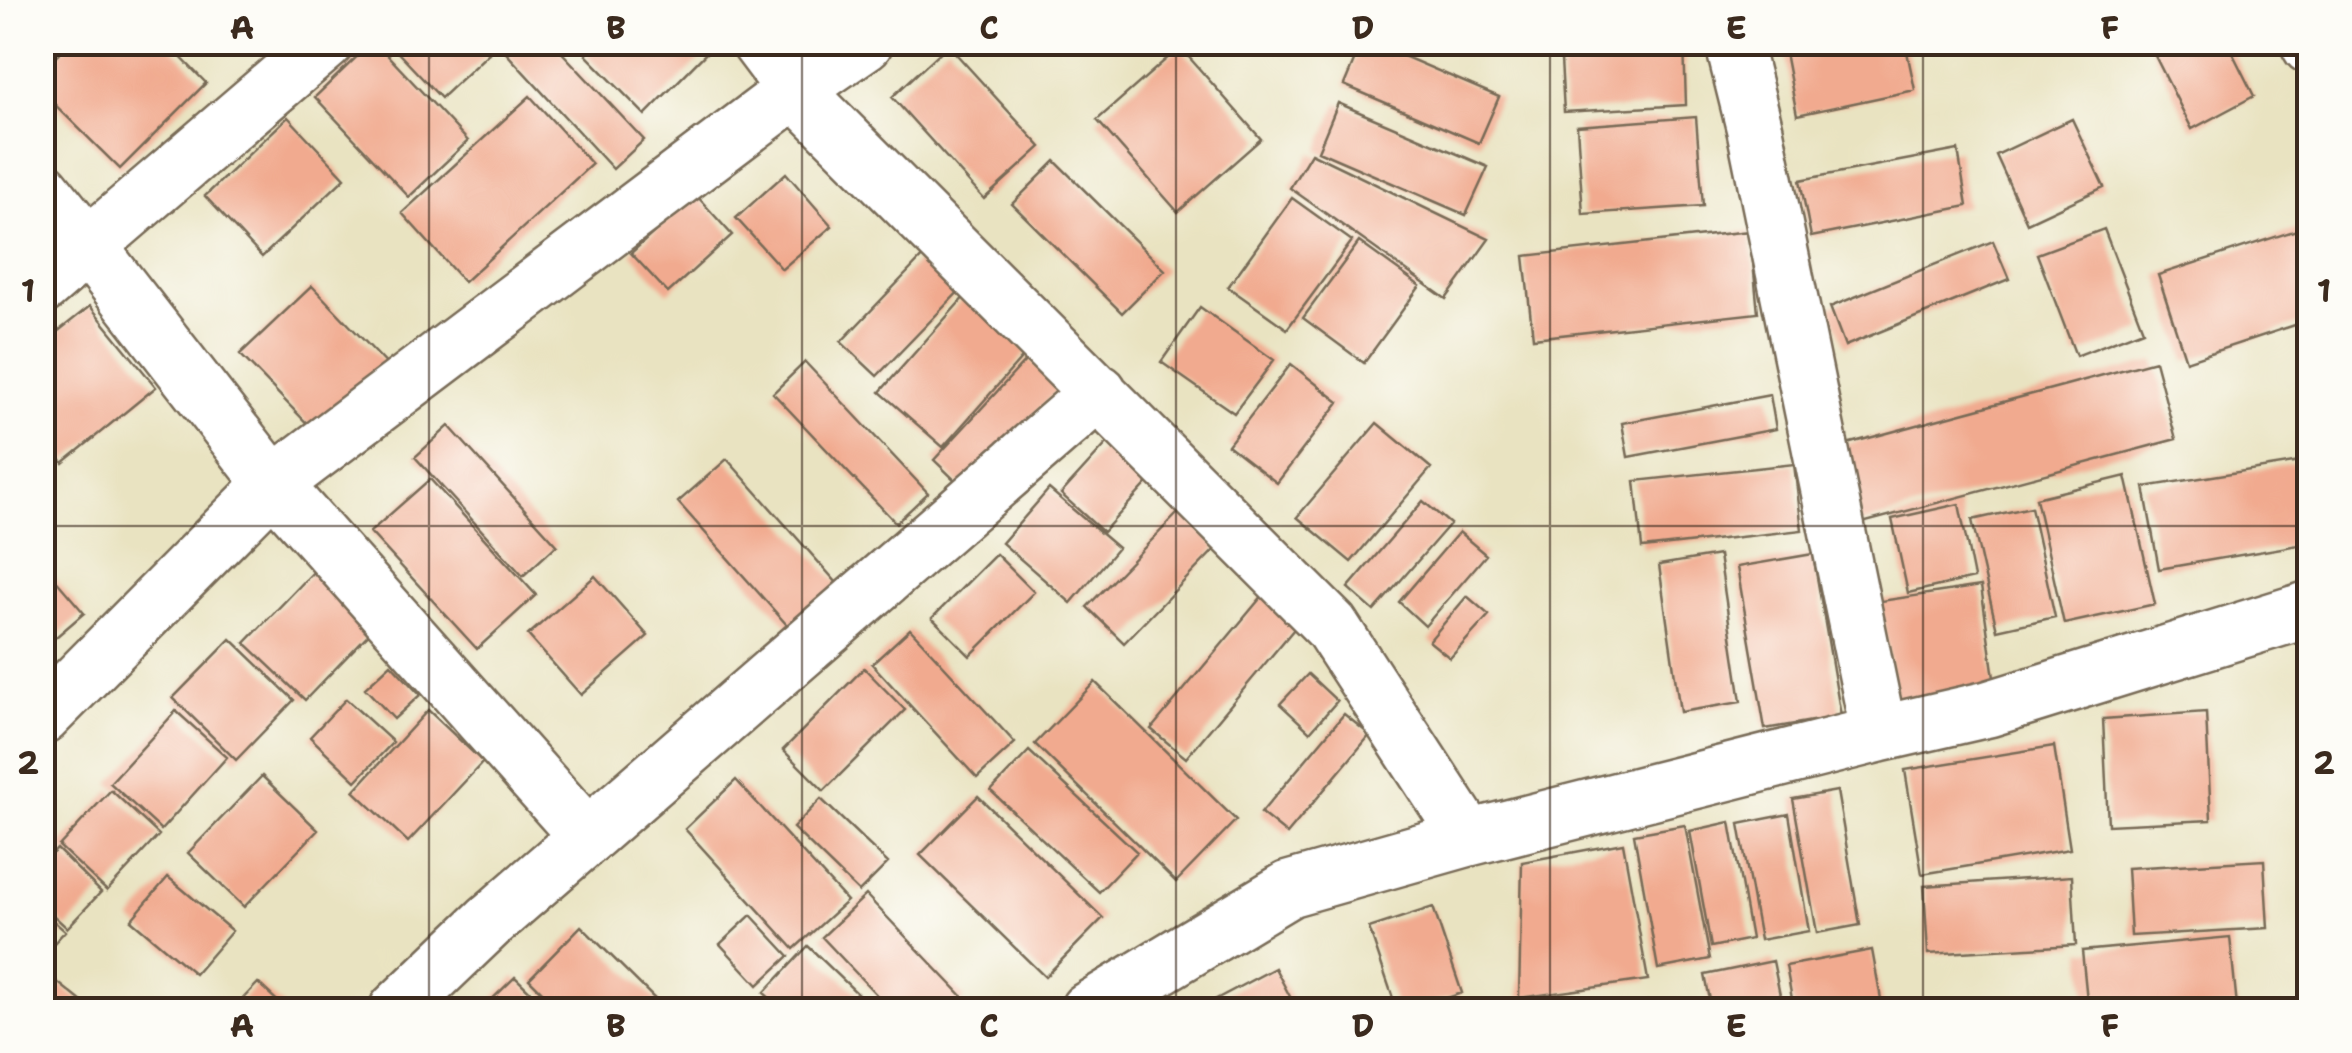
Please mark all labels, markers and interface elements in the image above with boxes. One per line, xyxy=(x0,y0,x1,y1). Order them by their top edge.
text: A xyxy=(230,6,254,49)
text: B xyxy=(606,6,626,49)
text: C xyxy=(979,6,999,49)
text: D xyxy=(1352,6,1374,49)
text: E xyxy=(1725,6,1747,49)
text: F xyxy=(2101,6,2119,49)
text: 1 xyxy=(21,269,35,312)
text: 1 xyxy=(2317,269,2331,312)
text: 2 xyxy=(17,741,39,784)
text: 2 xyxy=(2313,741,2335,784)
text: A xyxy=(230,1004,254,1047)
text: B xyxy=(606,1004,626,1047)
text: C xyxy=(979,1004,999,1047)
text: D xyxy=(1352,1004,1374,1047)
text: E xyxy=(1725,1004,1747,1047)
text: F xyxy=(2101,1004,2119,1047)

